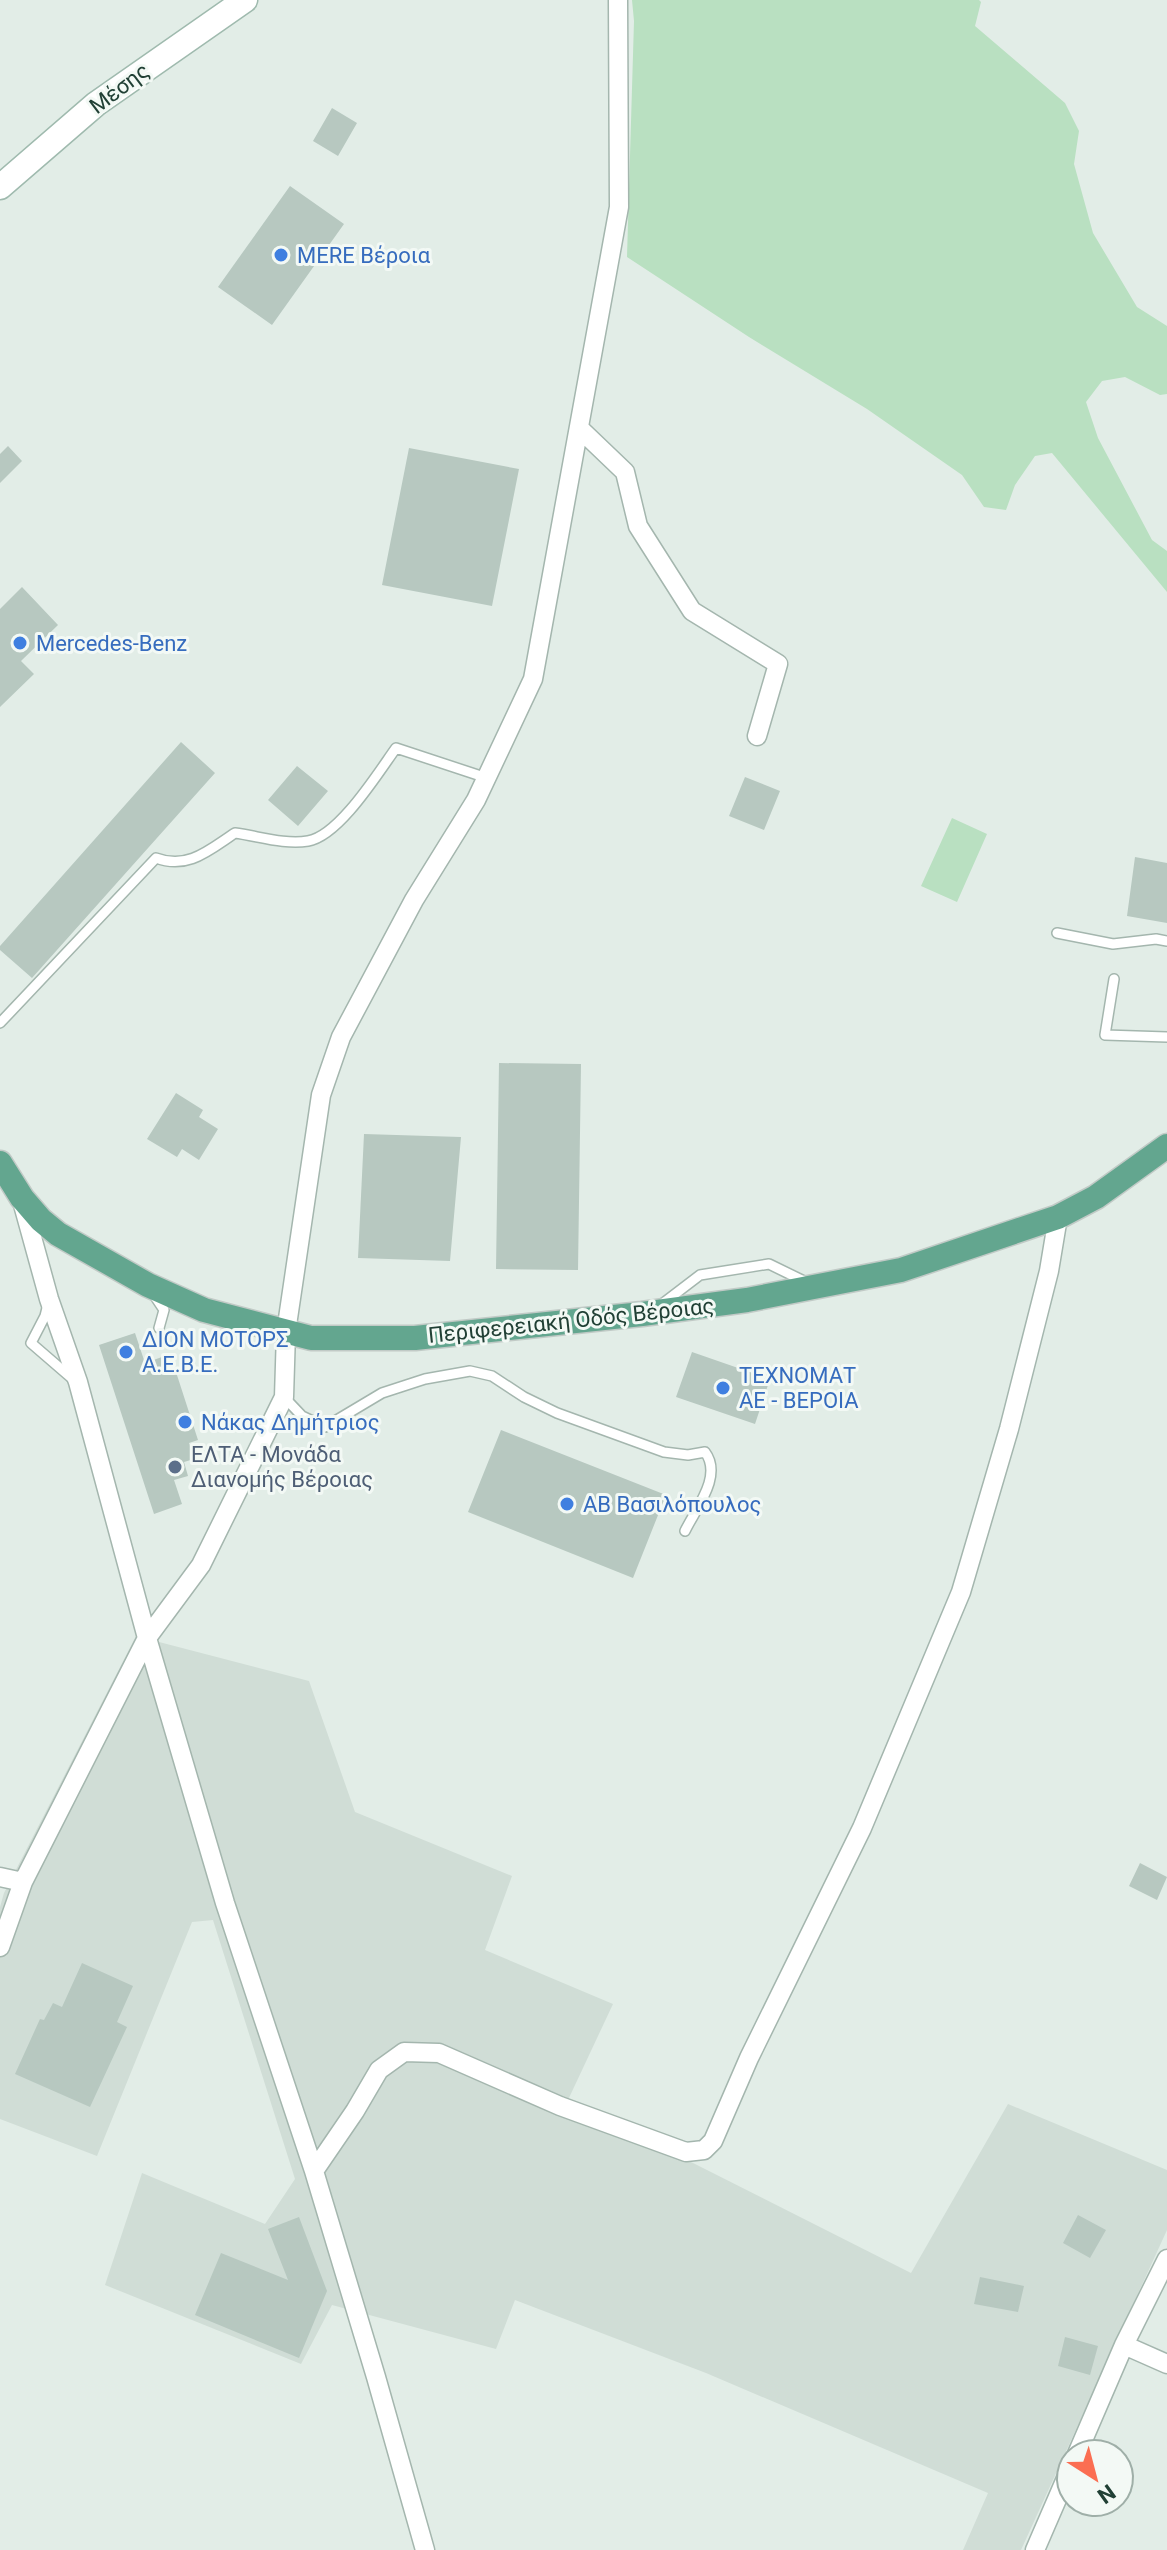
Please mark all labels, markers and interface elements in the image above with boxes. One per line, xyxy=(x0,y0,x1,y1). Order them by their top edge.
street label: Μέσης xyxy=(85,58,154,119)
place label: MERE Βέροια xyxy=(297,243,431,268)
marker: MERE Βέροια xyxy=(272,246,290,264)
place label: Mercedes-Benz xyxy=(36,631,187,656)
marker: Mercedes-Benz xyxy=(11,634,29,652)
street label: Περιφερειακή Οδός Βέροιας xyxy=(427,1293,715,1348)
place label: ΔΙΟΝ ΜΟΤΟΡΣ Α.Ε.Β.Ε. xyxy=(142,1327,289,1377)
marker: ΔΙΟΝ ΜΟΤΟΡΣ Α.Ε.Β.Ε. xyxy=(117,1343,135,1361)
place label: ΤΕΧΝΟΜΑΤ ΑΕ - ΒΕΡΟΙΑ xyxy=(739,1363,859,1413)
marker: ΤΕΧΝΟΜΑΤ ΑΕ - ΒΕΡΟΙΑ xyxy=(714,1379,732,1397)
place label: Νάκας Δημήτριος xyxy=(201,1410,380,1435)
marker: Νάκας Δημήτριος xyxy=(176,1413,194,1431)
place label: ΕΛΤΑ - Μονάδα Διανομής Βέροιας xyxy=(191,1442,373,1492)
marker: ΕΛΤΑ - Μονάδα Διανομής Βέροιας xyxy=(166,1458,184,1476)
place label: ΑΒ Βασιλόπουλος xyxy=(583,1492,761,1517)
marker: ΑΒ Βασιλόπουλος xyxy=(558,1495,576,1513)
north arrow xyxy=(1055,2438,1135,2518)
text: N xyxy=(1093,2479,1120,2508)

